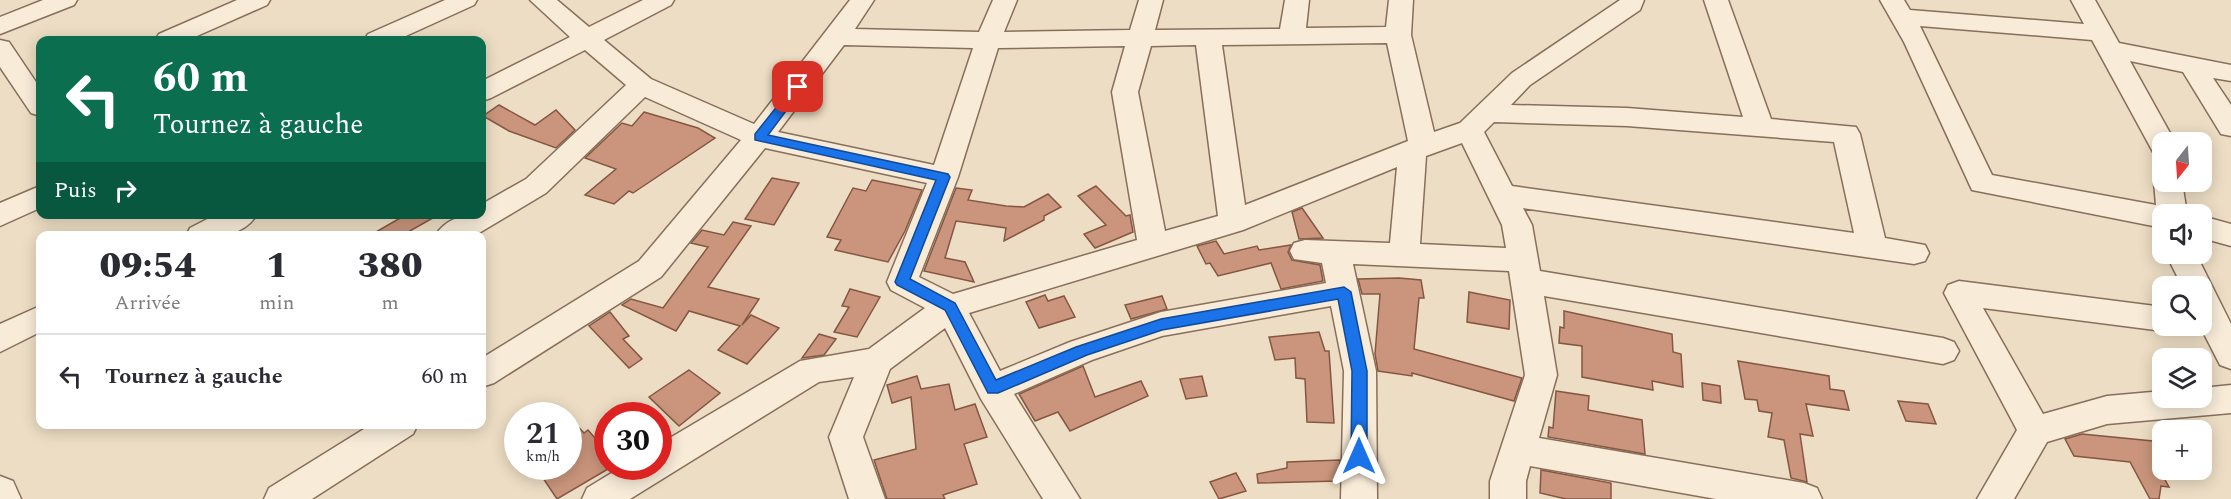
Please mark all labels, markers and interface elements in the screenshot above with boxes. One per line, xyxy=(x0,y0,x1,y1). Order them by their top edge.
text: 60 m xyxy=(153,47,248,110)
icon: left xyxy=(54,60,132,138)
pin xyxy=(772,61,823,112)
icon: arrive xyxy=(781,70,814,103)
text: Tournez à gauche xyxy=(153,104,363,146)
north arrow xyxy=(2152,132,2212,192)
map controls xyxy=(2152,132,2212,480)
text: Puis xyxy=(54,174,97,207)
icon: right xyxy=(109,174,142,207)
button: sound xyxy=(2152,204,2212,264)
text: 09:54 xyxy=(99,239,196,294)
text: 1 xyxy=(266,239,288,294)
text: 380 xyxy=(358,239,423,294)
button: search xyxy=(2152,276,2212,336)
text: Arrivée xyxy=(115,288,181,318)
text: min xyxy=(259,288,294,318)
text: m xyxy=(382,288,399,318)
button: layers xyxy=(2152,348,2212,408)
icon: left xyxy=(54,360,87,393)
text: Tournez à gauche xyxy=(105,360,283,393)
text: 60 m xyxy=(422,360,468,393)
speed limit sign: 30 xyxy=(594,402,672,480)
text: 21 xyxy=(526,411,560,457)
button: + xyxy=(2152,420,2212,480)
position arrow xyxy=(1327,424,1391,488)
text: km/h xyxy=(526,445,560,468)

